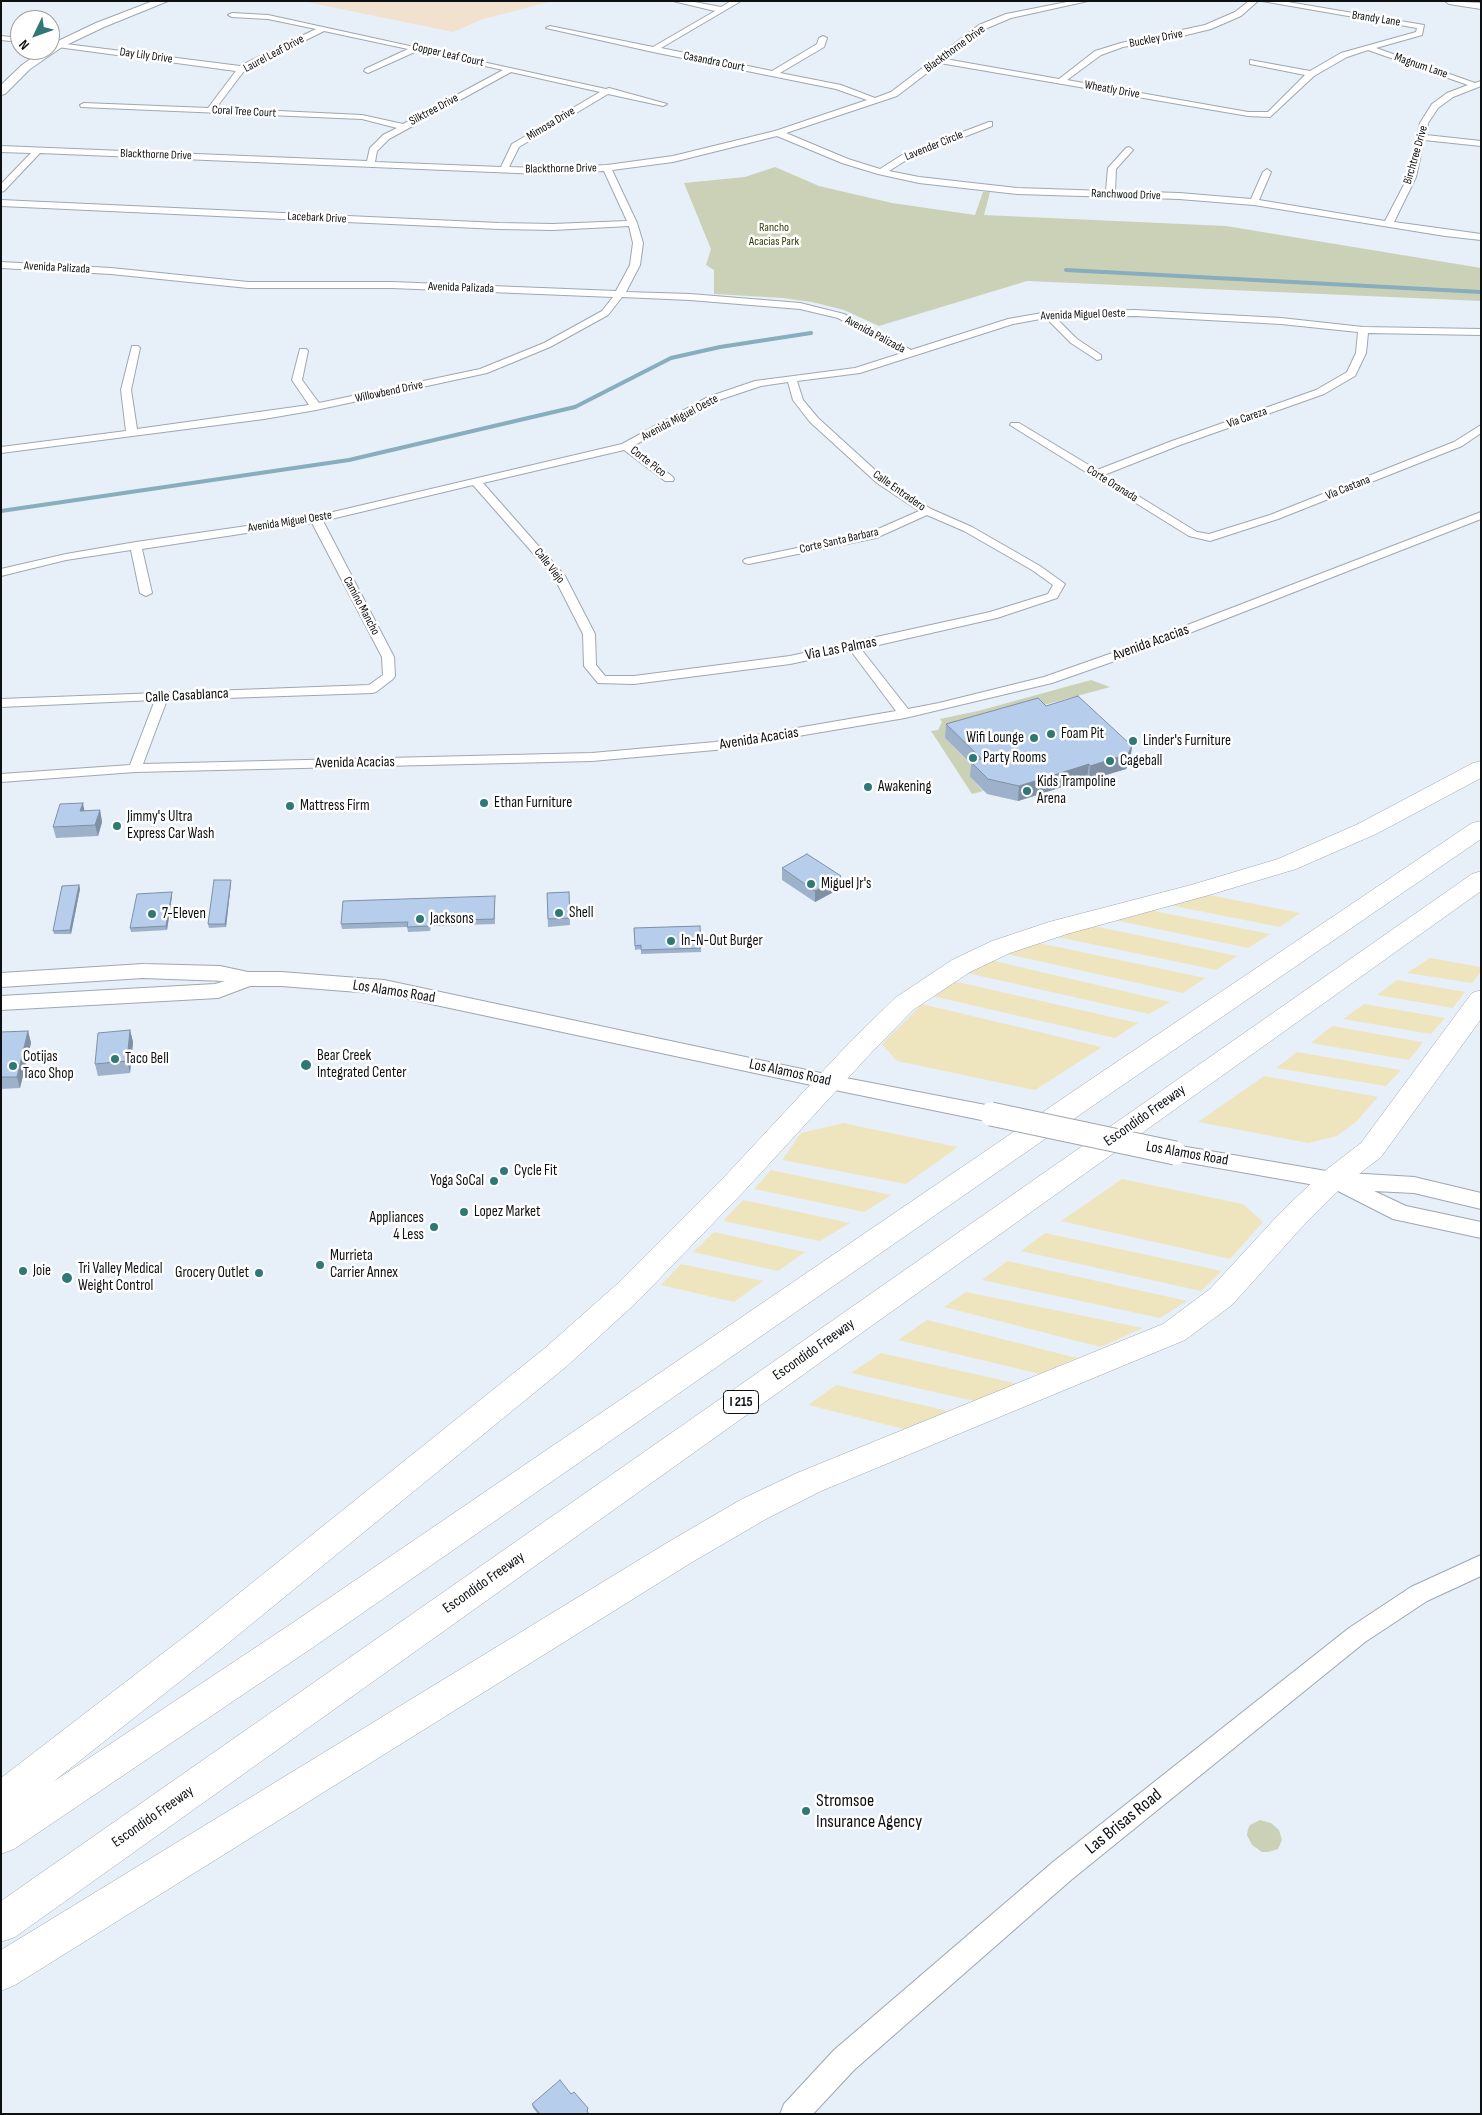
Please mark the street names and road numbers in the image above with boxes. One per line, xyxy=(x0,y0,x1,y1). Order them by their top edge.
street label: Brandy Lane xyxy=(1351,8,1401,30)
street label: Blackthorne Drive xyxy=(922,22,988,76)
street label: Buckley Drive xyxy=(1128,27,1184,51)
street label: Laurel Leaf Drive xyxy=(241,32,307,76)
street label: Copper Leaf Court xyxy=(411,40,485,70)
street label: Day Lily Drive xyxy=(119,45,173,67)
street label: Casandra Court xyxy=(682,49,746,75)
street label: Magnum Lane xyxy=(1393,50,1449,82)
street label: Wheatly Drive xyxy=(1083,78,1141,102)
street label: Silktree Drive xyxy=(407,91,461,129)
street label: Coral Tree Court xyxy=(211,103,277,121)
street label: Mimosa Drive xyxy=(524,104,578,144)
street label: Birchtree Drive xyxy=(1401,124,1431,186)
street label: Lavender Circle xyxy=(903,128,965,164)
street label: Blackthorne Drive xyxy=(120,147,192,163)
street label: Blackthorne Drive xyxy=(525,161,597,177)
street label: Ranchwood Drive xyxy=(1091,187,1161,203)
street label: Lacebark Drive xyxy=(287,209,347,227)
street label: Avenida Palizada xyxy=(24,259,90,277)
street label: Avenida Palizada xyxy=(428,280,494,296)
street label: Avenida Miguel Oeste xyxy=(1040,306,1126,324)
street label: Avenida Palizada xyxy=(842,313,908,357)
street label: Willowbend Drive xyxy=(354,378,424,406)
street label: Avenida Miguel Oeste xyxy=(639,392,721,444)
street label: Via Careza xyxy=(1225,404,1269,432)
street label: Corte Pico xyxy=(627,444,669,480)
street label: Corte Oranada xyxy=(1084,463,1140,505)
street label: Calle Entradero xyxy=(870,468,928,514)
street label: Via Castana xyxy=(1324,473,1372,503)
street label: Avenida Miguel Oeste xyxy=(247,508,333,536)
street label: Corte Santa Barbara xyxy=(798,525,880,557)
street label: Calle Viejo xyxy=(531,545,567,587)
street label: Camino Mancho xyxy=(340,574,382,638)
street label: Avenida Acacias xyxy=(1110,621,1192,665)
street label: Via Las Palmas xyxy=(804,633,878,665)
street label: Calle Casablanca xyxy=(145,685,229,707)
street label: Avenida Acacias xyxy=(718,724,800,754)
street label: Avenida Acacias xyxy=(315,753,395,773)
street label: Los Alamos Road xyxy=(352,977,436,1007)
street label: Los Alamos Road xyxy=(747,1056,833,1090)
street label: Escondido Freeway xyxy=(1101,1081,1189,1151)
street label: Los Alamos Road xyxy=(1144,1138,1230,1170)
street label: Escondido Freeway xyxy=(770,1315,858,1385)
road number: I 215 xyxy=(724,1390,758,1414)
street label: Escondido Freeway xyxy=(440,1548,528,1618)
street label: Escondido Freeway xyxy=(109,1782,197,1852)
street label: Las Brisas Road xyxy=(1081,1785,1167,1859)

